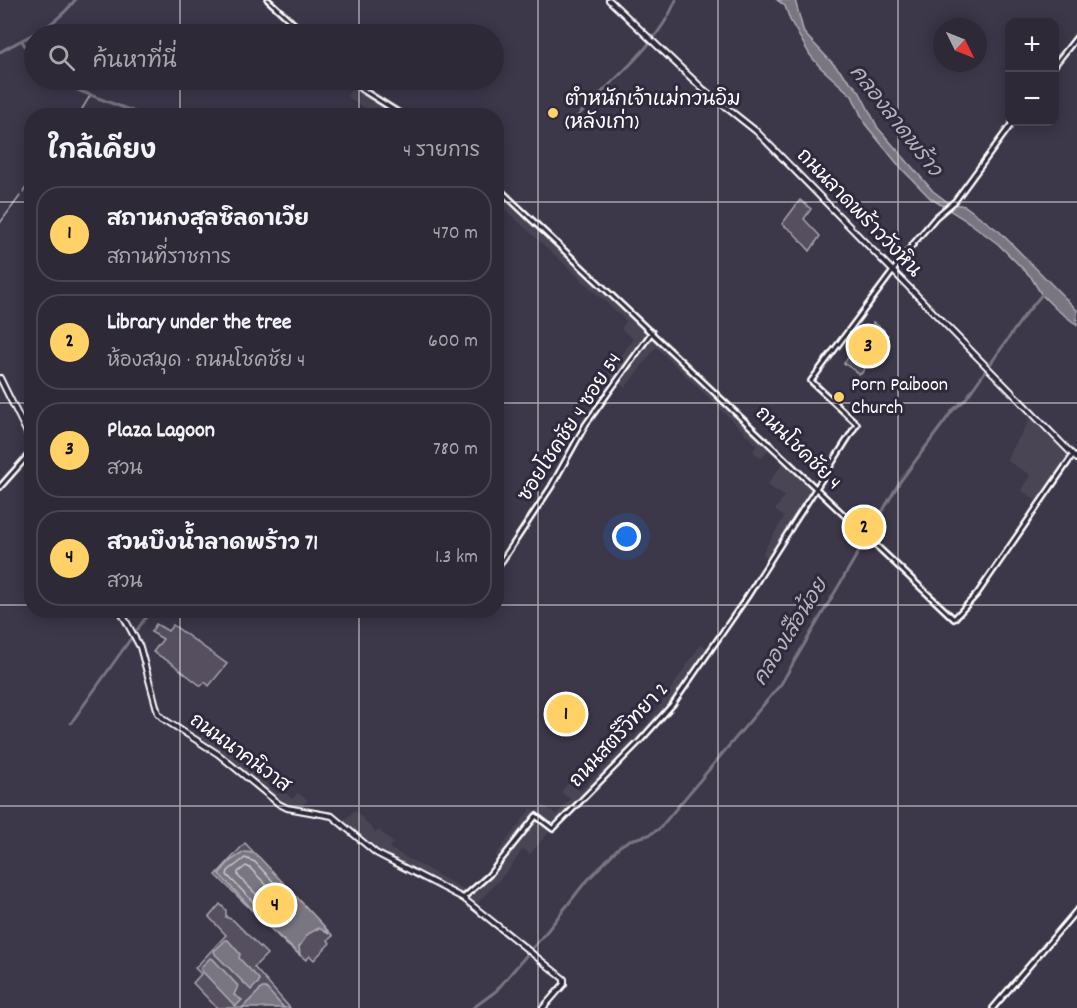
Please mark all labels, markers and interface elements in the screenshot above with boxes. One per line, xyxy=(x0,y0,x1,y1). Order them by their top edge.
north arrow xyxy=(933,18,987,72)
map controls xyxy=(1005,18,1059,126)
button: + xyxy=(1005,18,1059,72)
search box xyxy=(24,24,504,90)
icon: search xyxy=(45,41,78,74)
text: ค้นหาที่นี่ xyxy=(93,47,177,78)
water label: คลองลาดพร้าว xyxy=(841,59,949,185)
button: − xyxy=(1005,72,1059,126)
place label: ตำหนักเจ้าแม่กวนอิม (หลังเก่า) xyxy=(565,85,741,138)
marker: ตำหนักเจ้าแม่กวนอิม (หลังเก่า) xyxy=(546,106,560,120)
text: ใกล้เคียง xyxy=(48,134,156,171)
text: 4 รายการ xyxy=(403,138,480,166)
street label: ถนนลาดพร้าววังหิน xyxy=(789,142,928,285)
text: สถานกงสุลซิลดาเวีย xyxy=(107,205,309,236)
text: 1 xyxy=(67,220,72,248)
text: 470 m xyxy=(433,220,478,248)
text: สถานที่ราชการ xyxy=(107,245,231,273)
text: Library under the tree xyxy=(107,308,292,339)
pin: 3 xyxy=(848,324,888,368)
text: 2 xyxy=(65,328,74,356)
text: 600 m xyxy=(428,328,478,356)
street label: ซอยโชคชัย 4 ซอย 54 xyxy=(511,347,630,508)
text: ห้องสมุด · ถนนโชคชัย 4 xyxy=(107,348,305,376)
place label: Porn Paiboon Church xyxy=(851,372,948,423)
marker: Porn Paiboon Church xyxy=(832,390,846,404)
street label: ถนนโชคชัย 4 xyxy=(748,399,848,497)
text: Plaza Lagoon xyxy=(107,416,215,447)
text: 3 xyxy=(65,436,74,464)
text: 780 m xyxy=(433,436,478,464)
text: สวน xyxy=(107,456,143,484)
pin: 2 xyxy=(844,504,884,550)
your location xyxy=(612,522,641,551)
text: สวนบึงน้ำลาดพร้าว 71 xyxy=(107,529,318,560)
text: 4 xyxy=(65,544,74,572)
text: 1.3 km xyxy=(435,544,478,572)
text: สวน xyxy=(107,569,143,597)
water label: คลองเสือน้อย xyxy=(746,571,838,692)
street label: ถนนสตรีวิทยา 2 xyxy=(563,677,676,795)
pin: 1 xyxy=(546,692,586,736)
street label: ถนนนาคนิวาส xyxy=(183,707,297,801)
pin: 4 xyxy=(256,882,294,928)

